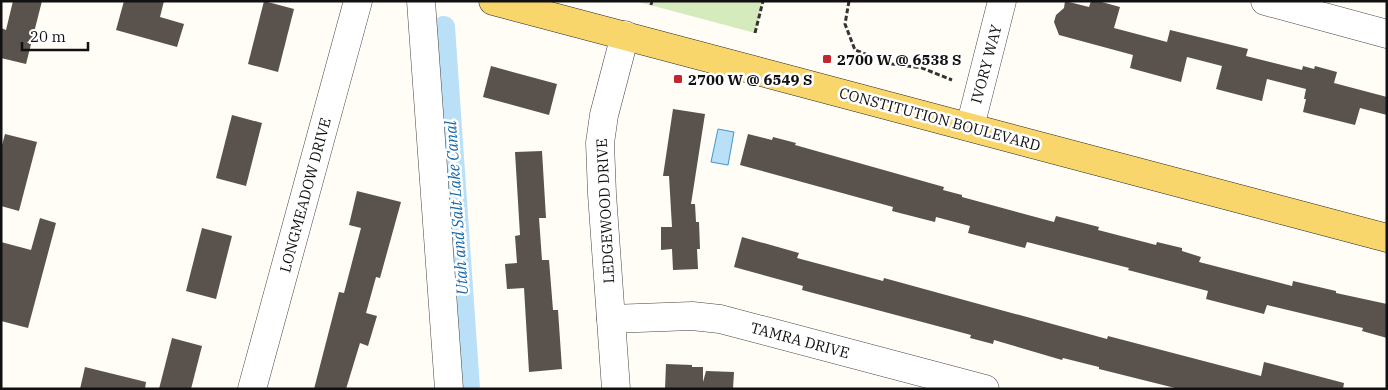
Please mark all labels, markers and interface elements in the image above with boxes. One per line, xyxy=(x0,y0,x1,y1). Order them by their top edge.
scale bar xyxy=(22,20,89,52)
street label: IVORY WAY xyxy=(966,22,1006,106)
text: 20 m xyxy=(30,27,66,46)
place label: 2700 W @ 6538 S xyxy=(837,50,961,69)
marker: 2700 W @ 6538 S xyxy=(821,53,833,65)
place label: 2700 W @ 6549 S xyxy=(688,70,812,89)
marker: 2700 W @ 6549 S xyxy=(672,73,684,85)
street label: CONSTITUTION BOULEVARD xyxy=(837,83,1043,155)
street label: LONGMEADOW DRIVE xyxy=(275,115,335,275)
water label: Utah and Salt Lake Canal xyxy=(440,120,472,296)
street label: LEDGEWOOD DRIVE xyxy=(592,138,618,284)
street label: TAMRA DRIVE xyxy=(748,318,852,362)

